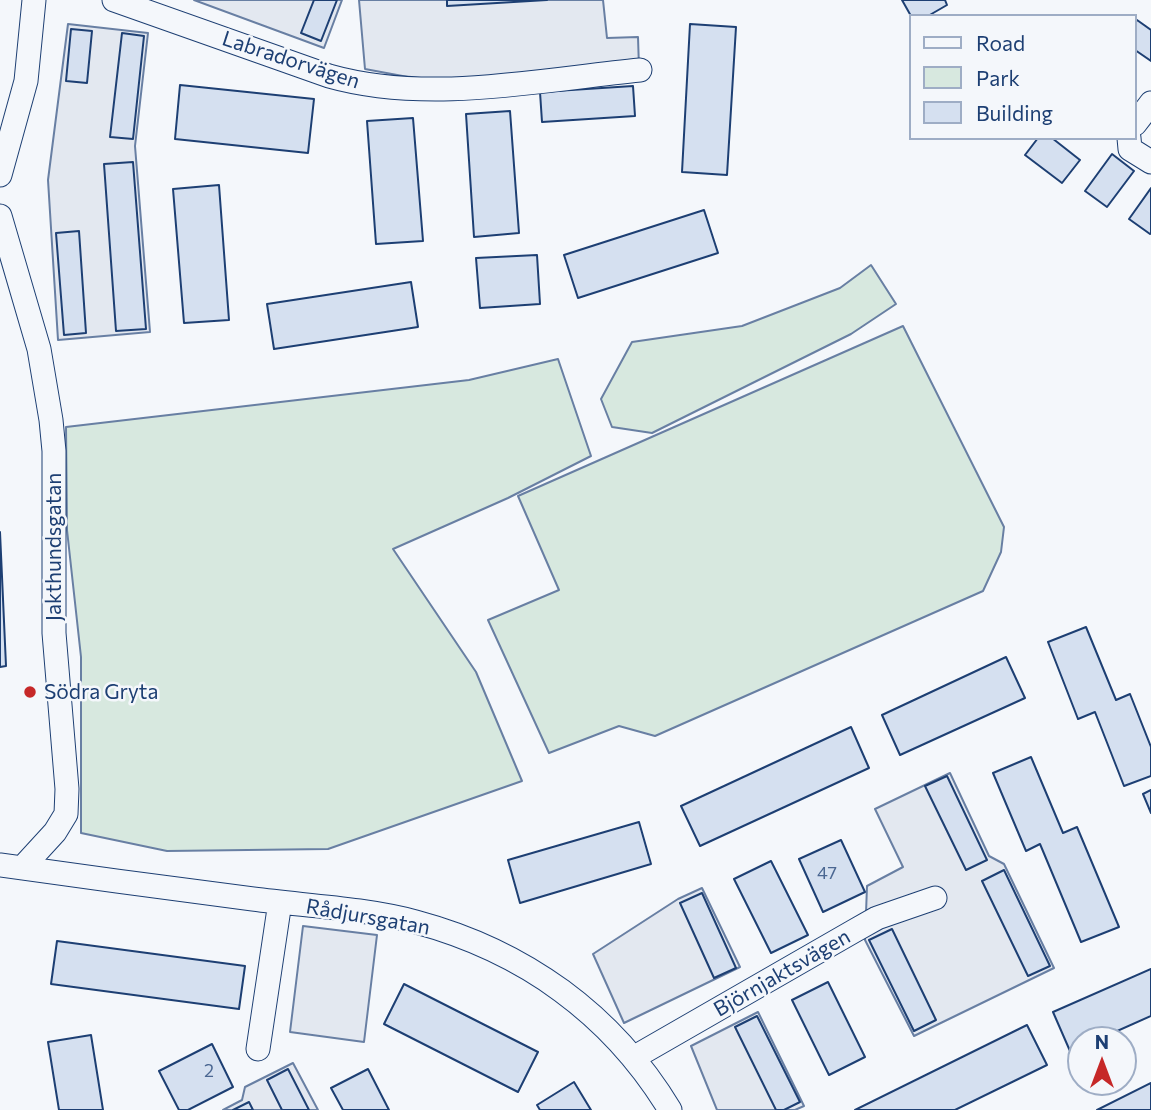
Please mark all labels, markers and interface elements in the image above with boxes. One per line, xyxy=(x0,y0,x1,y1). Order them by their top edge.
legend xyxy=(909,14,1137,140)
street label: Labradorvägen xyxy=(219,26,363,94)
text: Road xyxy=(976,30,1025,55)
text: Park xyxy=(976,65,1020,90)
text: Building xyxy=(976,100,1053,125)
street label: Jakthundsgatan xyxy=(41,473,67,621)
place label: Södra Gryta xyxy=(44,679,158,705)
marker: Södra Gryta xyxy=(22,684,38,700)
house number: 47 xyxy=(817,862,837,884)
street label: Rådjursgatan xyxy=(304,894,432,940)
street label: Björnjaktsvägen xyxy=(709,924,855,1022)
north arrow xyxy=(1067,1026,1137,1096)
text: N xyxy=(1095,1030,1109,1053)
house number: 2 xyxy=(204,1060,214,1082)

